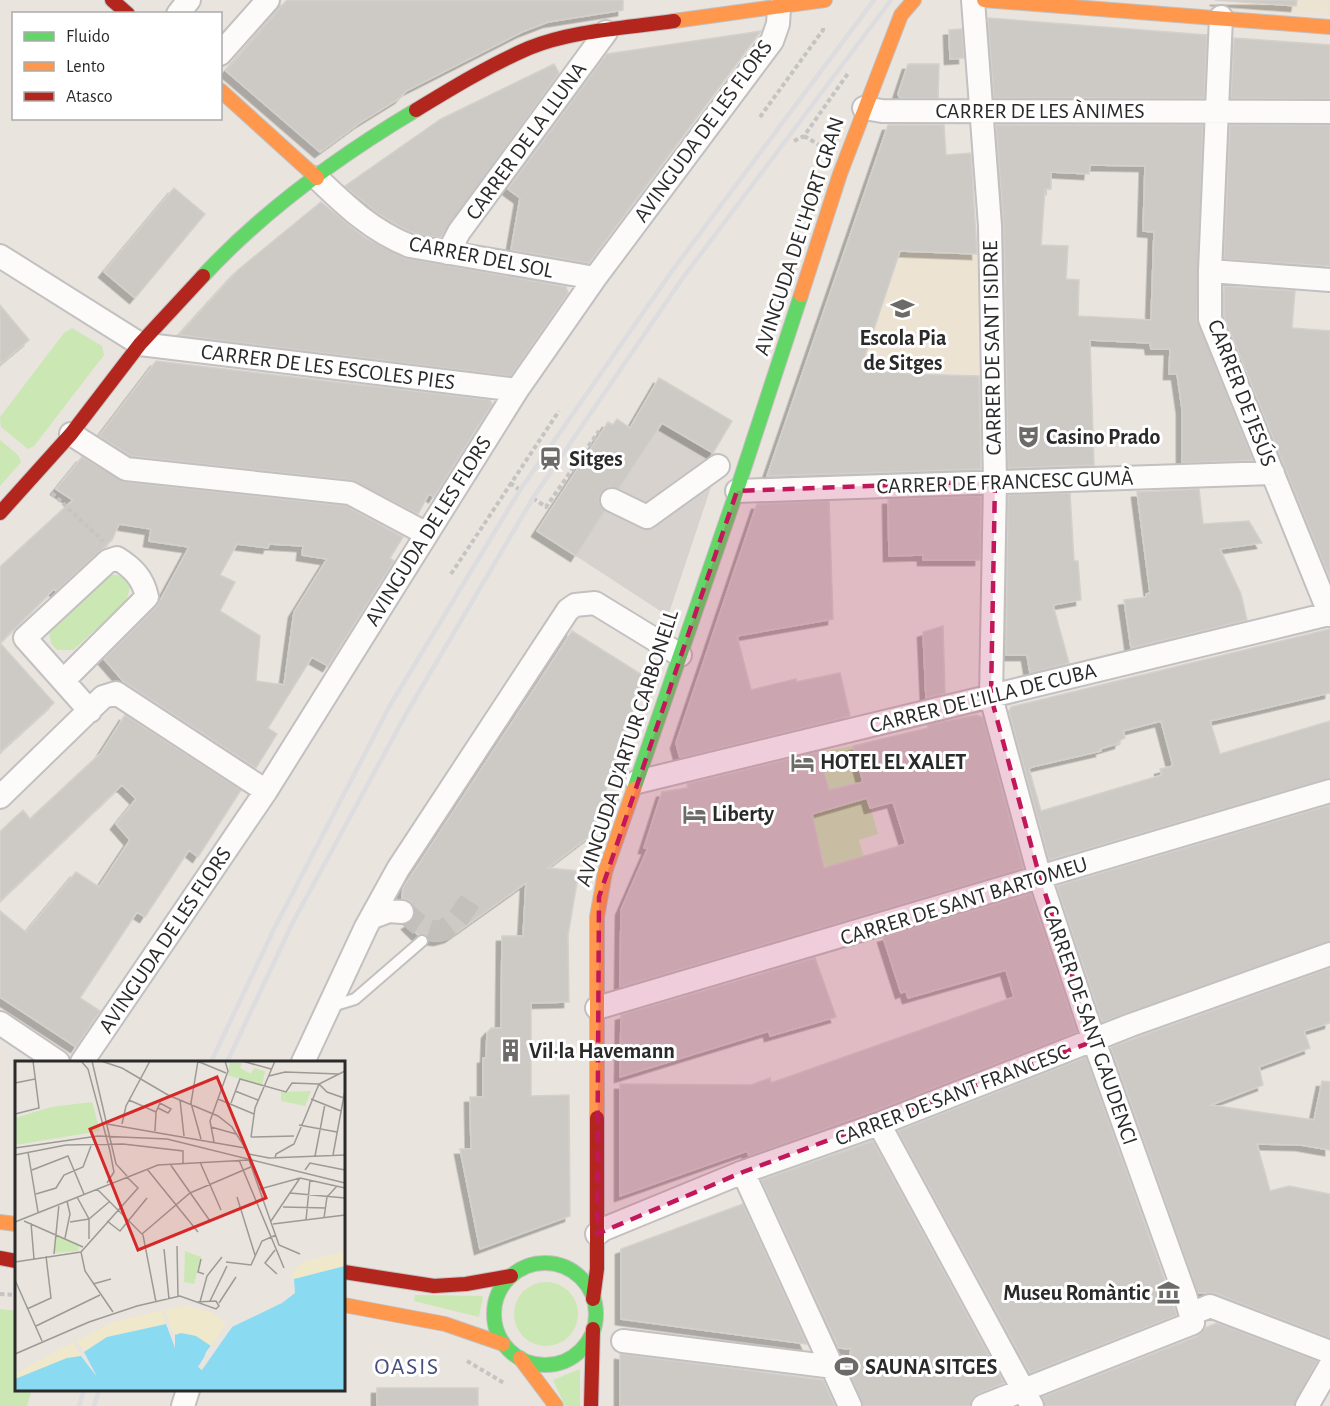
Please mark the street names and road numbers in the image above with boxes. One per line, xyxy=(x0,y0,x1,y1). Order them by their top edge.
street label: AVINGUDA DE LES FLORS xyxy=(630,36,776,226)
street label: CARRER DE LA LLUNA xyxy=(462,58,591,224)
street label: CARRER DE LES ÀNIMES xyxy=(935,99,1145,122)
street label: AVINGUDA DE L'HORT GRAN xyxy=(750,114,848,358)
street label: CARRER DEL SOL xyxy=(407,232,556,282)
street label: CARRER DE SANT ISIDRE xyxy=(979,240,1005,456)
street label: CARRER DE JESÚS xyxy=(1204,316,1281,469)
street label: CARRER DE LES ESCOLES PIES xyxy=(200,340,456,394)
street label: AVINGUDA DE LES FLORS xyxy=(361,432,495,630)
street label: CARRER DE FRANCESC GUMÀ xyxy=(876,466,1134,497)
street label: AVINGUDA D'ARTUR CARBONELL xyxy=(572,606,682,889)
street label: CARRER DE L'ILLA DE CUBA xyxy=(867,659,1099,737)
street label: AVINGUDA DE LES FLORS xyxy=(95,843,235,1037)
street label: CARRER DE SANT BARTOMEU xyxy=(838,853,1090,949)
street label: CARRER DE SANT GAUDENCI xyxy=(1039,902,1141,1148)
street label: CARRER DE SANT FRANCESC xyxy=(832,1040,1072,1150)

